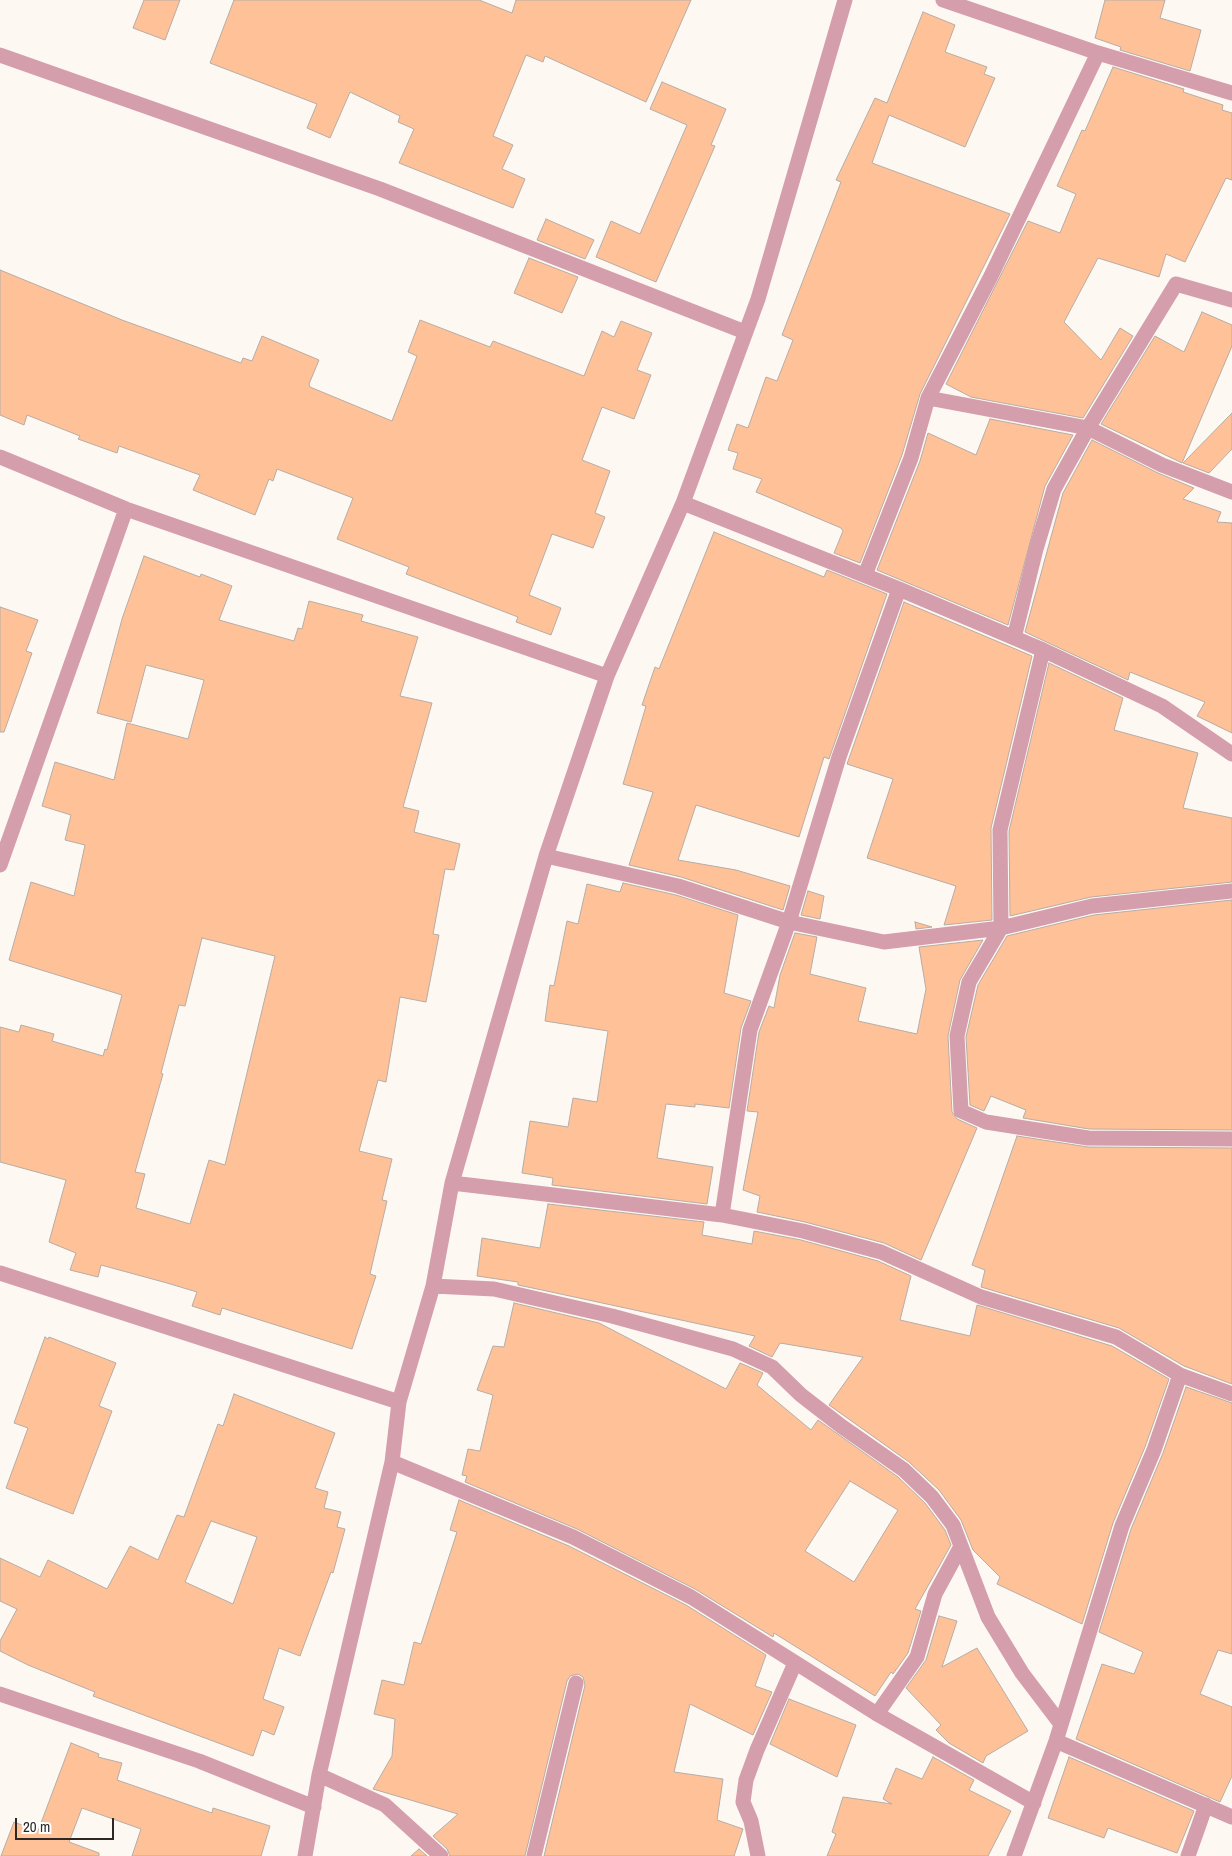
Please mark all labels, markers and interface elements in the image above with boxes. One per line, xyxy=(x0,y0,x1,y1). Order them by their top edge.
scale bar xyxy=(18,1808,116,1840)
text: 20 m xyxy=(23,1816,50,1837)

